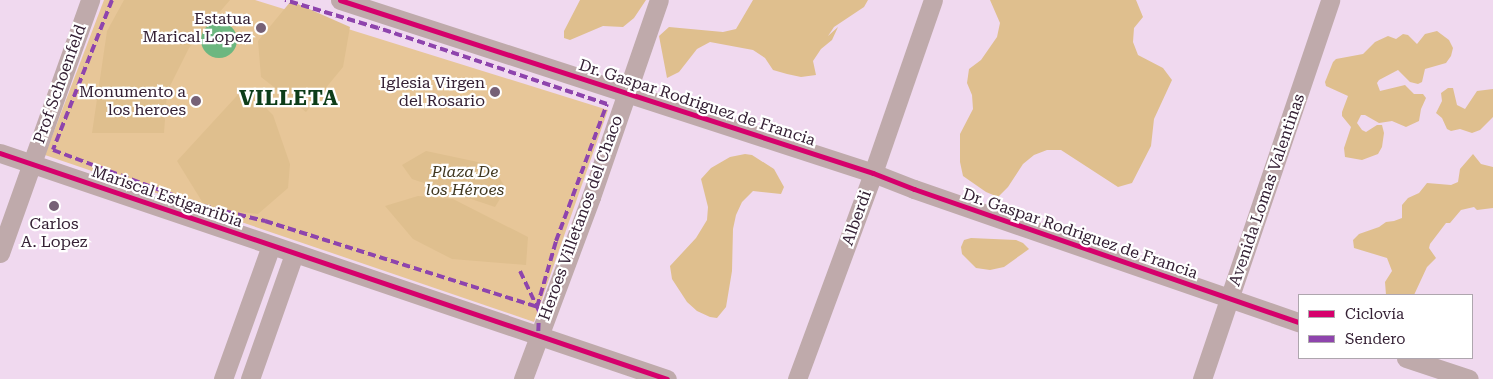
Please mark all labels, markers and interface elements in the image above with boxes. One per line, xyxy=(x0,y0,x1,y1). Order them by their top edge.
place label: Estatua Marical Lopez xyxy=(142,9,251,47)
street label: Prof Schoenfeld xyxy=(30,22,90,146)
marker: Estatua Marical Lopez xyxy=(255,22,267,34)
street label: Dr. Gaspar Rodriguez de Francia xyxy=(576,56,818,150)
place label: Iglesia Virgen del Rosario xyxy=(380,73,485,111)
place label: Monumento a los heroes xyxy=(79,82,186,120)
district label: VILLETA xyxy=(238,85,340,111)
marker: Iglesia Virgen del Rosario xyxy=(489,86,501,98)
street label: Avenida Lomas Valentinas xyxy=(1225,91,1309,289)
marker: Monumento a los heroes xyxy=(190,95,202,107)
street label: Heroes Villetanos del Chaco xyxy=(535,113,627,323)
street label: Mariscal Estigarribia xyxy=(89,162,245,232)
park label: Plaza De los Héroes xyxy=(426,162,504,200)
street label: Dr. Gaspar Rodriguez de Francia xyxy=(960,185,1200,283)
street label: Alberdi xyxy=(838,188,876,248)
marker: Carlos A. Lopez xyxy=(48,200,60,212)
place label: Carlos A. Lopez xyxy=(21,214,87,252)
legend xyxy=(1298,294,1473,359)
text: Ciclovía xyxy=(1345,305,1404,323)
text: Sendero xyxy=(1345,330,1406,348)

